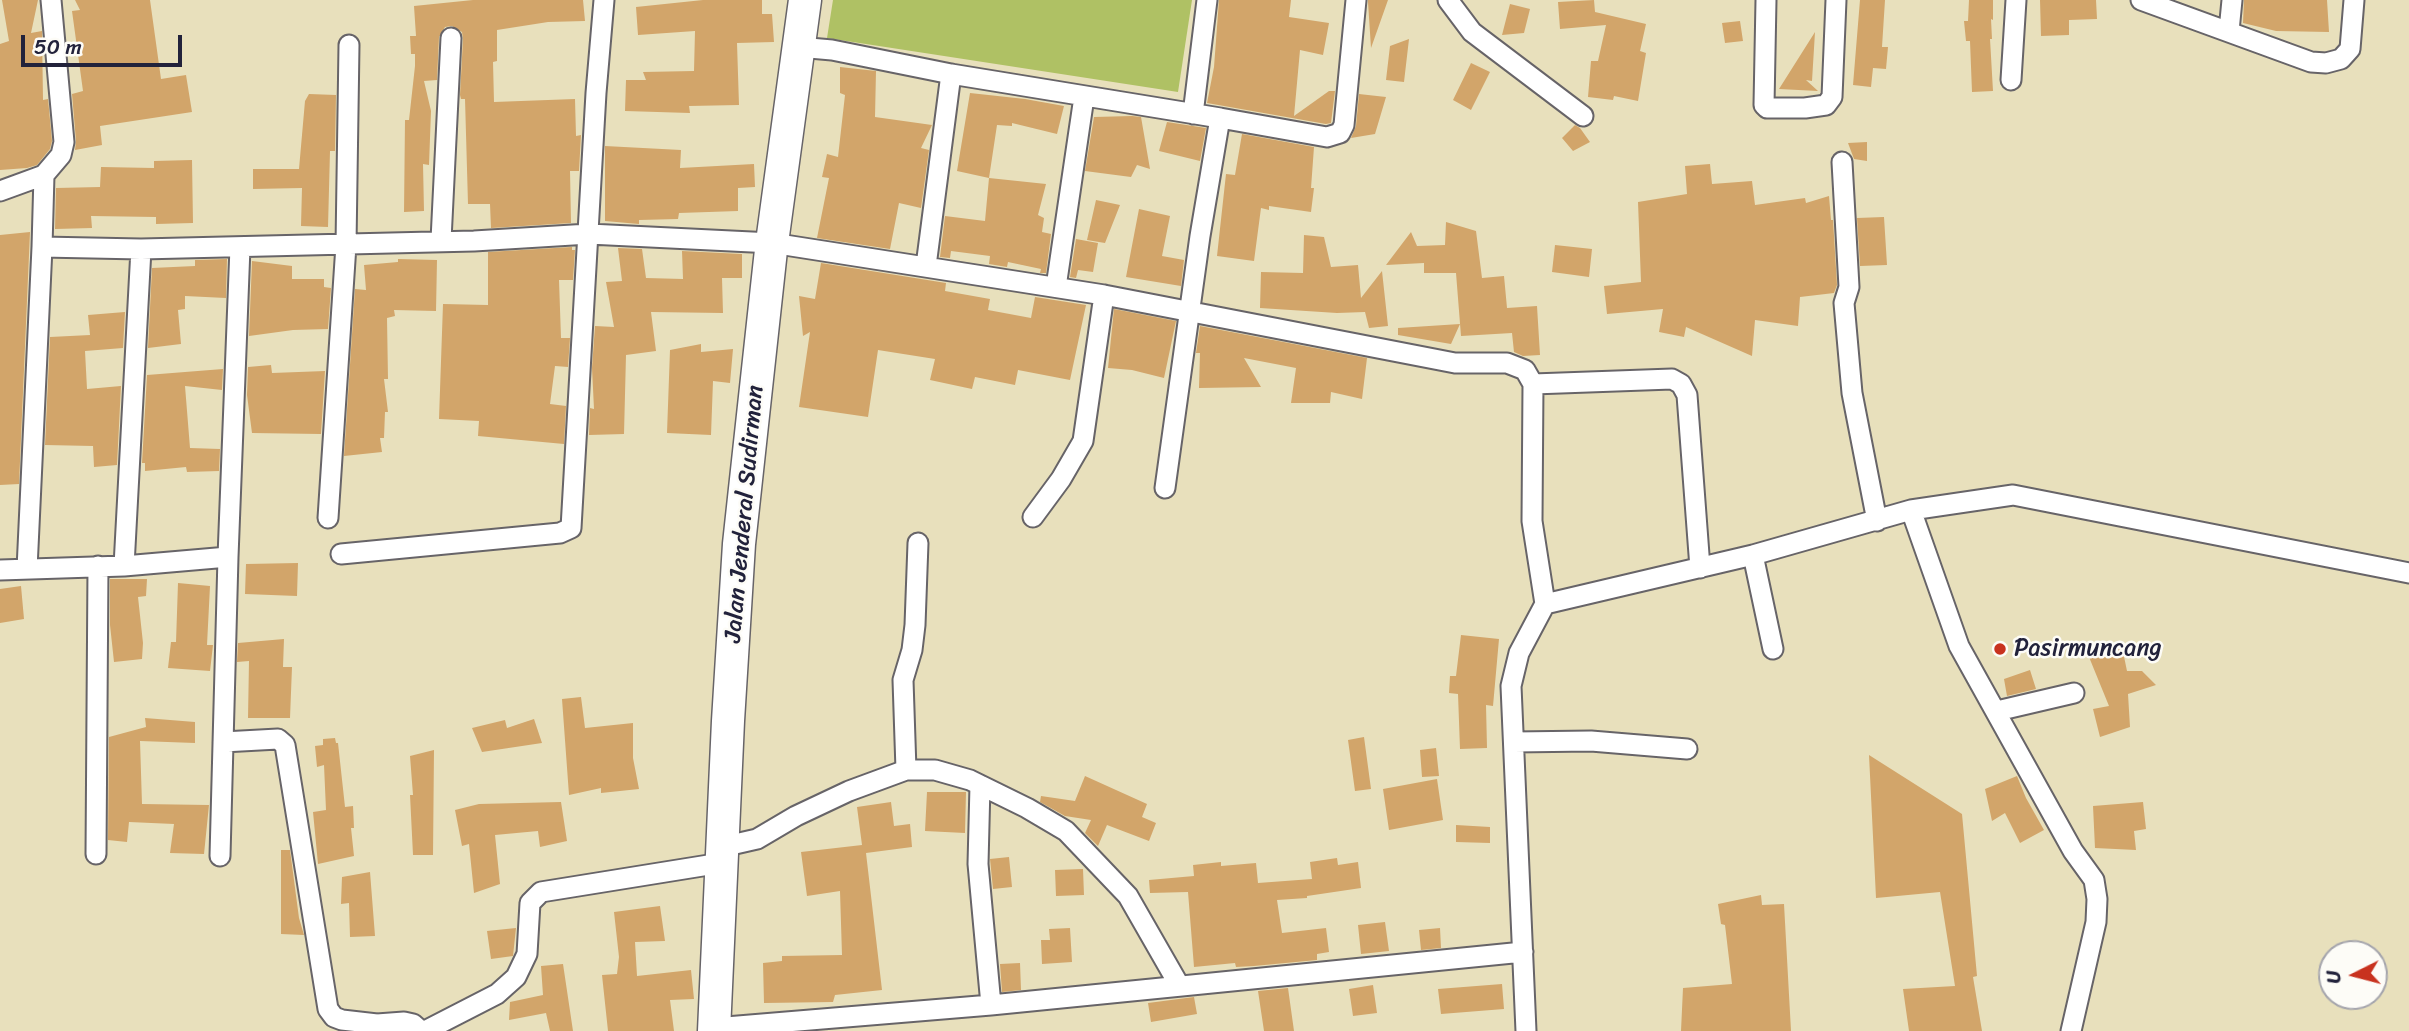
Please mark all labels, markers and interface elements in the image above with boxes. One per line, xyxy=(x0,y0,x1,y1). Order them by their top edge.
scale bar xyxy=(24,21,186,65)
text: 50 m xyxy=(34,28,82,66)
street label: Jalan Jenderal Sudirman xyxy=(719,384,771,644)
place label: Pasirmuncang xyxy=(2014,635,2162,663)
marker: Pasirmuncang xyxy=(1992,641,2008,657)
north arrow xyxy=(2318,940,2388,1010)
text: U xyxy=(2317,969,2351,985)

